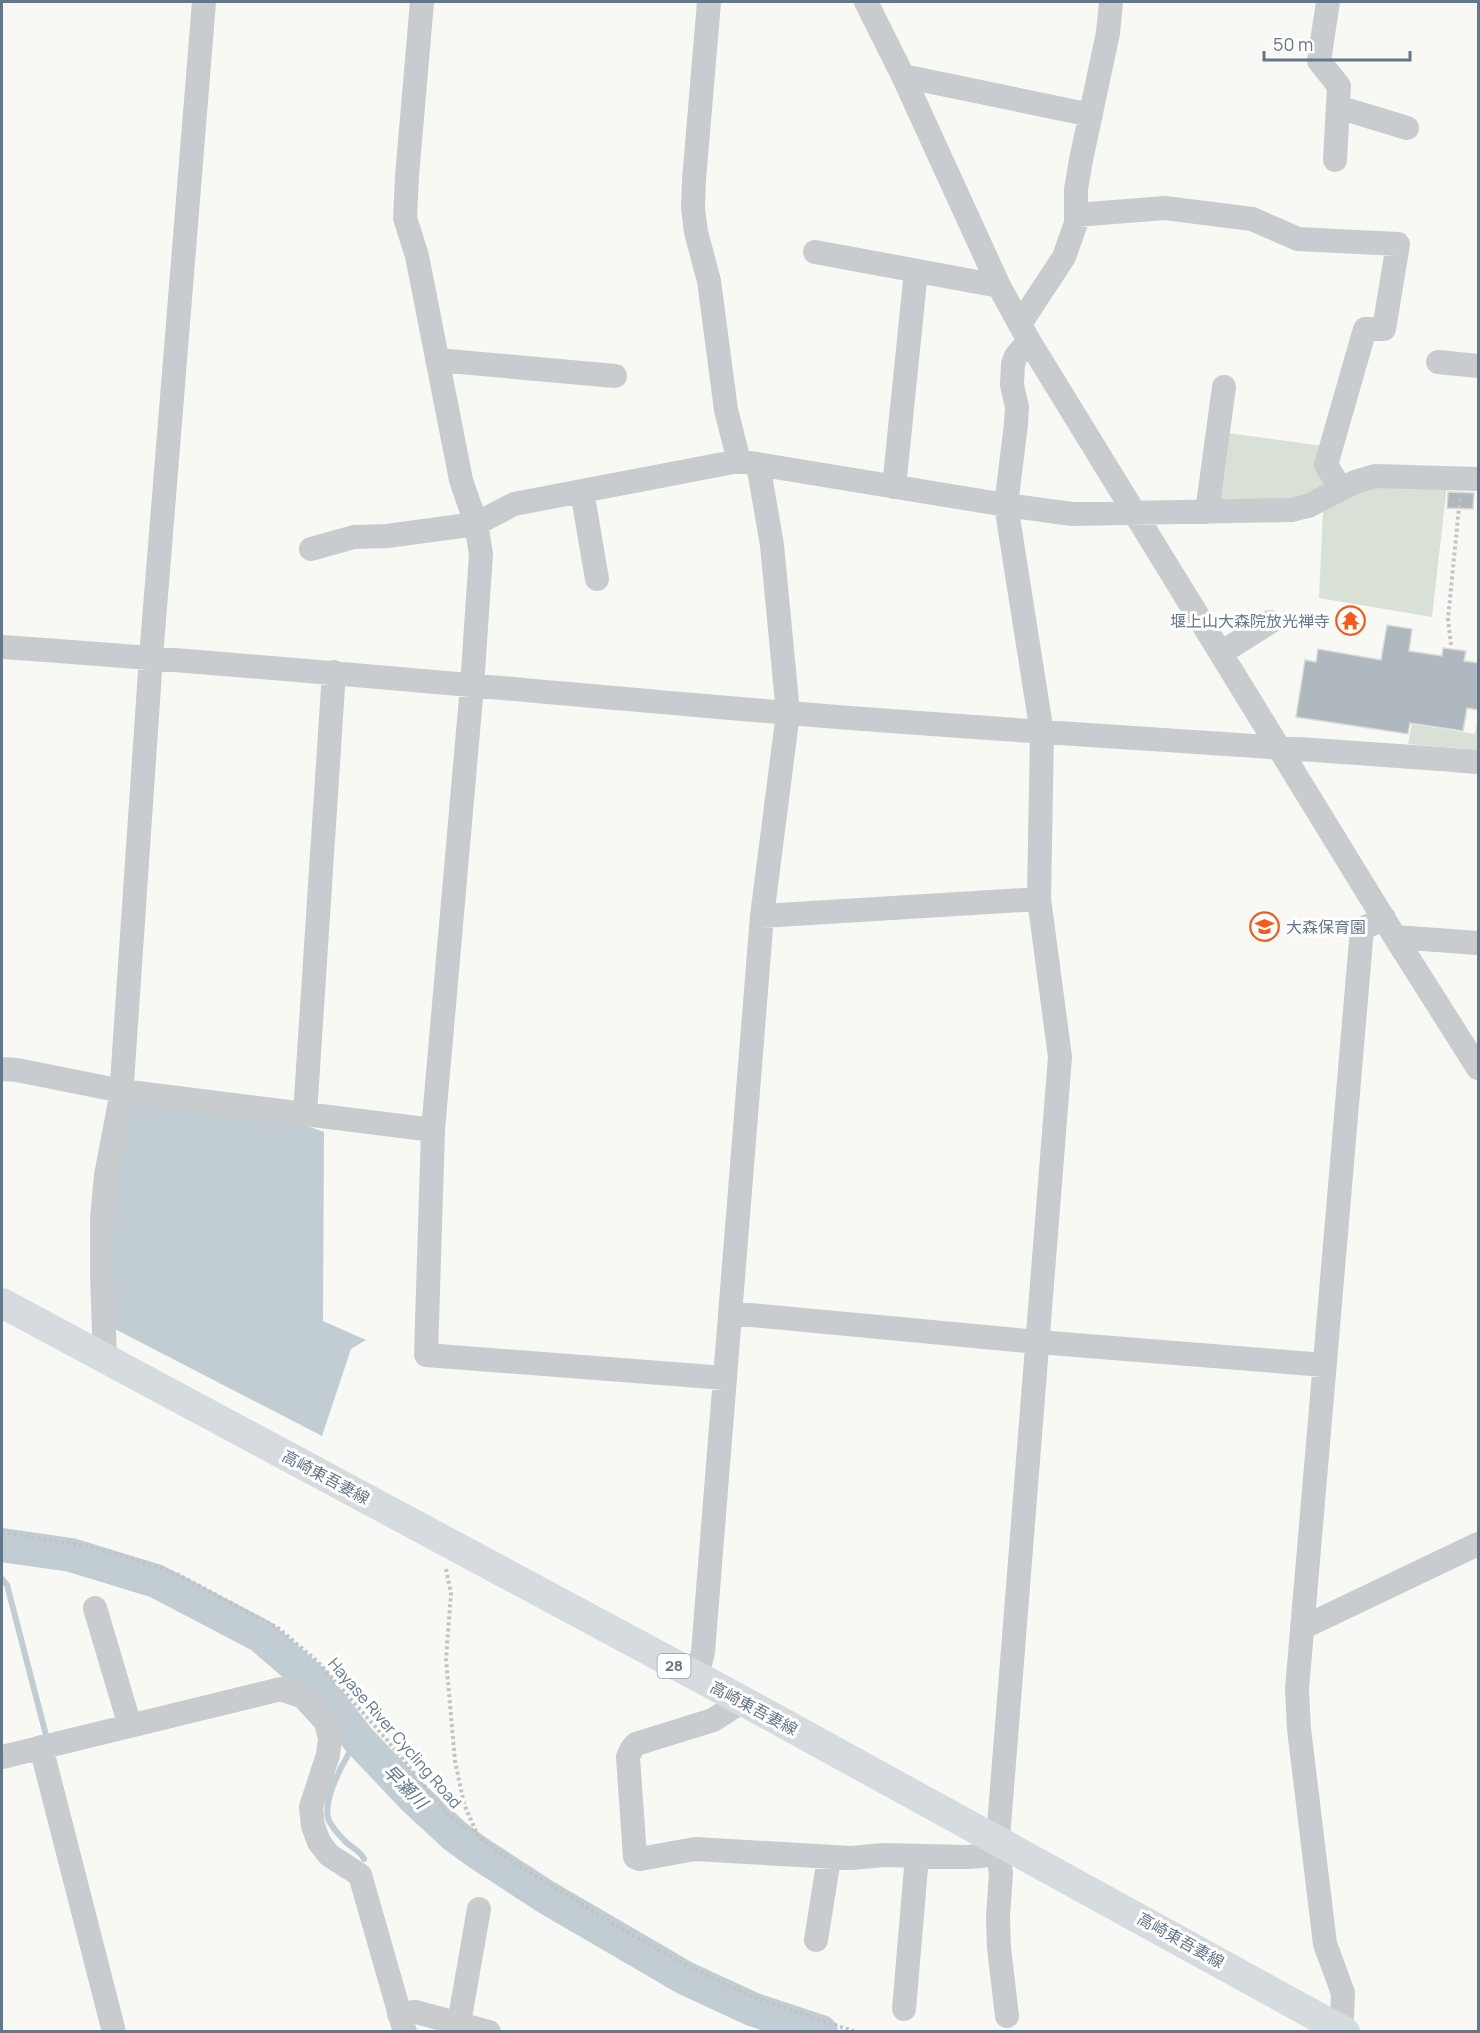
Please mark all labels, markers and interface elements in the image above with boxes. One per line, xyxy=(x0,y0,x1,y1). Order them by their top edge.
scale bar xyxy=(1264,24,1410,62)
text: 50 m xyxy=(1273,32,1313,56)
temple icon: 堰上山大森院放光禅寺 xyxy=(1335,605,1367,637)
place label: 堰上山大森院放光禅寺 xyxy=(1170,610,1330,632)
school or university icon: 大森保育園 xyxy=(1249,911,1281,943)
place label: 大森保育園 xyxy=(1286,916,1366,938)
street label: 高崎東吾妻線 xyxy=(278,1445,374,1509)
street label: Hayase River Cycling Road xyxy=(323,1653,467,1813)
road number: 28 xyxy=(658,1654,690,1678)
street label: 高崎東吾妻線 xyxy=(706,1676,802,1740)
water label: 早瀬川 xyxy=(378,1759,435,1815)
street label: 高崎東吾妻線 xyxy=(1134,1907,1228,1973)

